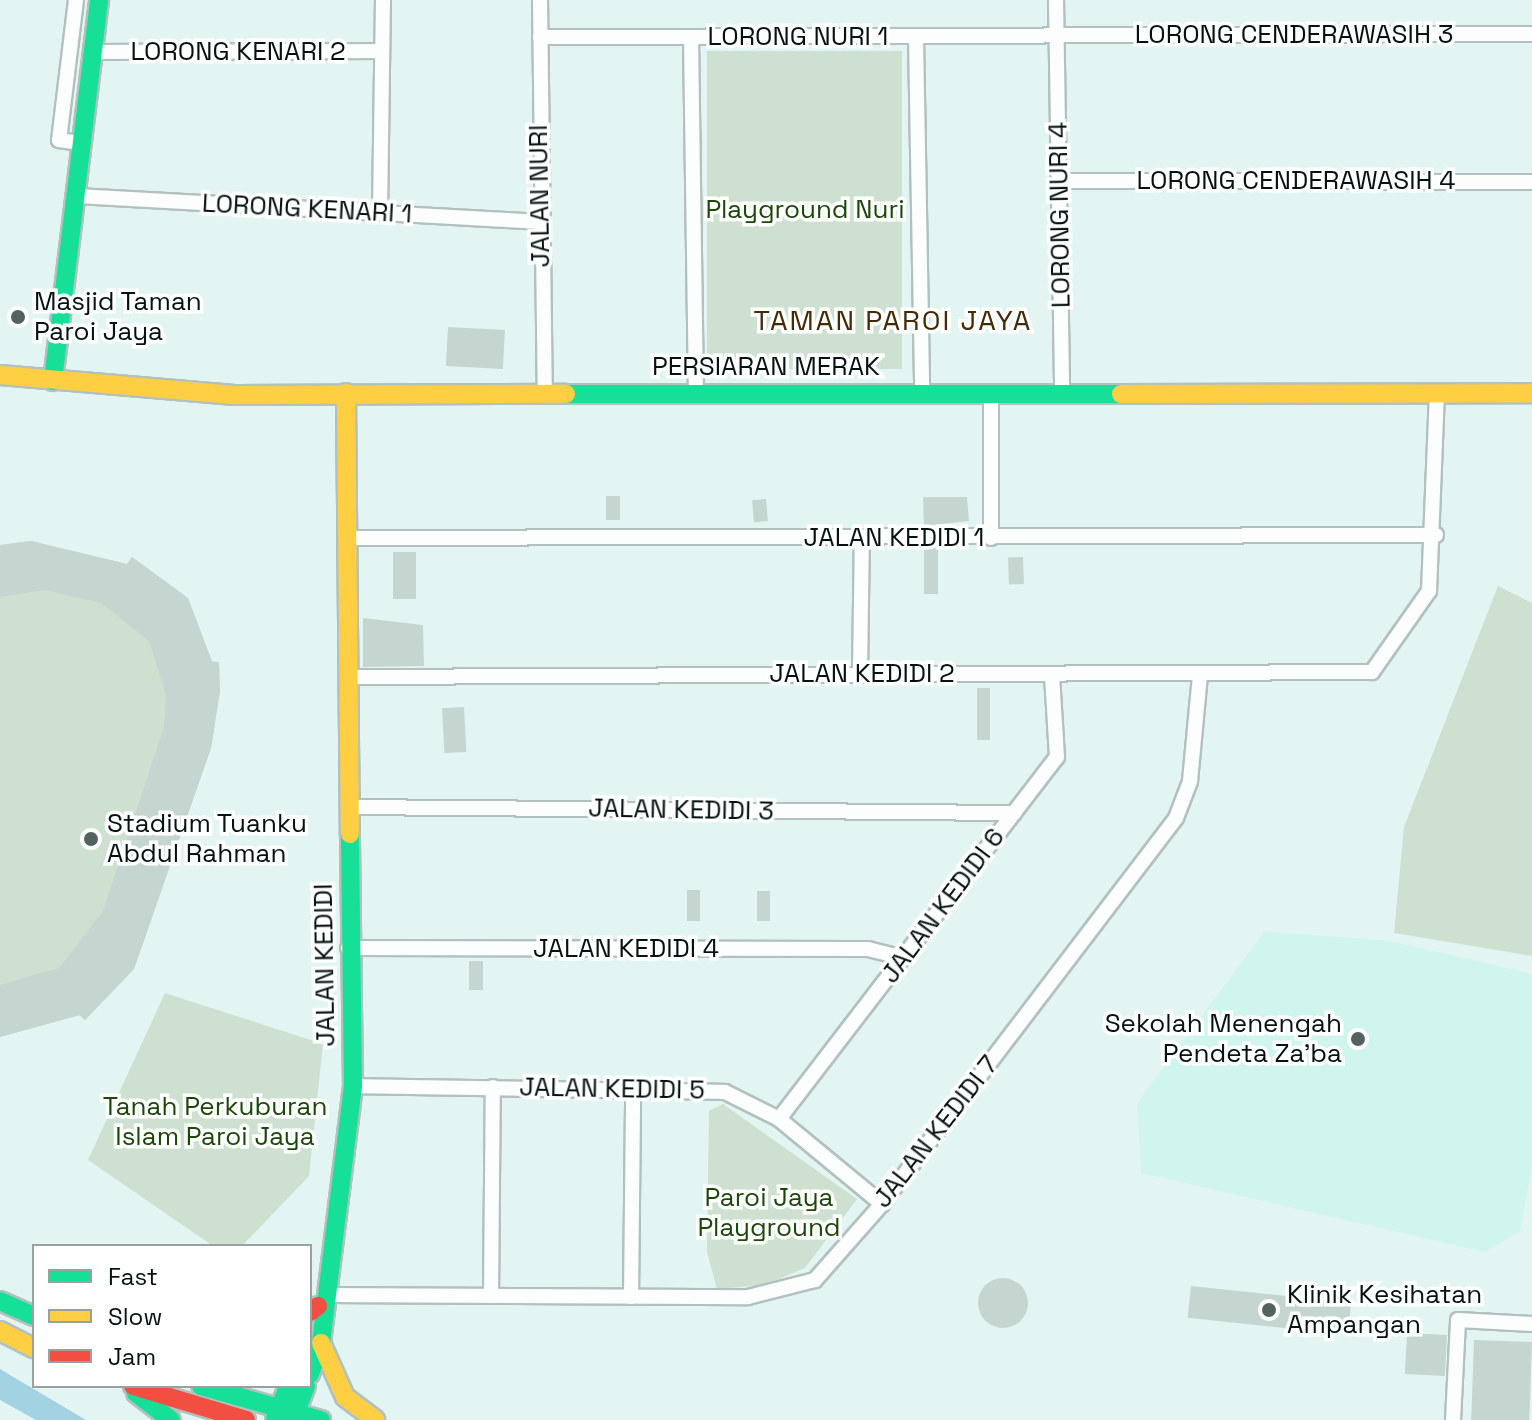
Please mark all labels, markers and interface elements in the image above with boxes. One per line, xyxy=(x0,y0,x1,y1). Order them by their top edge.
street label: LORONG CENDERAWASIH 3 xyxy=(1135,19,1453,51)
street label: LORONG NURI 1 xyxy=(708,21,888,53)
street label: LORONG KENARI 2 xyxy=(130,36,346,68)
street label: LORONG NURI 4 xyxy=(1043,122,1077,308)
street label: JALAN NURI xyxy=(523,124,557,268)
street label: LORONG CENDERAWASIH 4 xyxy=(1136,165,1456,197)
street label: LORONG KENARI 1 xyxy=(201,188,413,230)
park label: Playground Nuri xyxy=(705,194,905,226)
place label: Masjid Taman Paroi Jaya xyxy=(34,286,202,348)
district label: TAMAN PAROI JAYA xyxy=(754,303,1032,337)
marker: Masjid Taman Paroi Jaya xyxy=(9,308,27,326)
street label: PERSIARAN MERAK xyxy=(652,351,880,383)
street label: JALAN KEDIDI 1 xyxy=(804,522,984,554)
street label: JALAN KEDIDI 2 xyxy=(769,658,955,690)
street label: JALAN KEDIDI 3 xyxy=(588,793,774,827)
place label: Stadium Tuanku Abdul Rahman xyxy=(107,808,307,870)
street label: JALAN KEDIDI 6 xyxy=(875,822,1011,990)
marker: Stadium Tuanku Abdul Rahman xyxy=(82,830,100,848)
street label: JALAN KEDIDI xyxy=(308,883,342,1047)
street label: JALAN KEDIDI 4 xyxy=(533,933,719,965)
place label: Sekolah Menengah Pendeta Za'ba xyxy=(1105,1008,1342,1070)
marker: Sekolah Menengah Pendeta Za'ba xyxy=(1349,1030,1367,1048)
street label: JALAN KEDIDI 7 xyxy=(867,1050,1005,1214)
street label: JALAN KEDIDI 5 xyxy=(519,1072,705,1106)
park label: Tanah Perkuburan Islam Paroi Jaya xyxy=(103,1091,327,1152)
park label: Paroi Jaya Playground xyxy=(697,1182,841,1244)
legend xyxy=(32,1244,312,1388)
text: Fast xyxy=(108,1261,158,1292)
place label: Klinik Kesihatan Ampangan xyxy=(1287,1279,1482,1340)
marker: Klinik Kesihatan Ampangan xyxy=(1258,1299,1280,1321)
text: Slow xyxy=(108,1301,162,1332)
text: Jam xyxy=(108,1341,156,1372)

